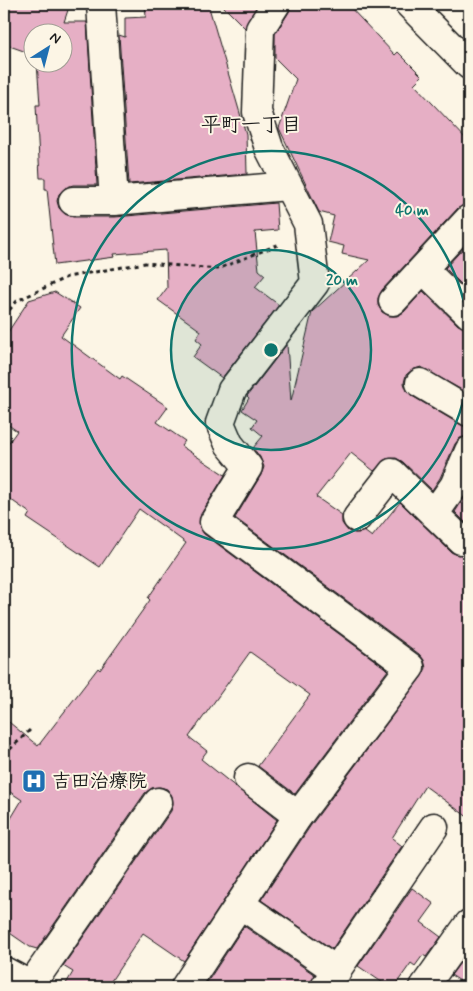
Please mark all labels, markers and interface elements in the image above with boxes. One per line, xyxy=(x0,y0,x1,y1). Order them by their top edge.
north arrow xyxy=(22,22,72,72)
text: N xyxy=(46,28,64,48)
district label: 平町一丁目 xyxy=(201,112,301,139)
text: 40 m xyxy=(395,201,429,221)
text: 20 m xyxy=(326,271,358,291)
centre of rings xyxy=(262,341,280,359)
hospital icon: 吉田治療院 xyxy=(21,768,47,794)
place label: 吉田治療院 xyxy=(52,769,147,794)

